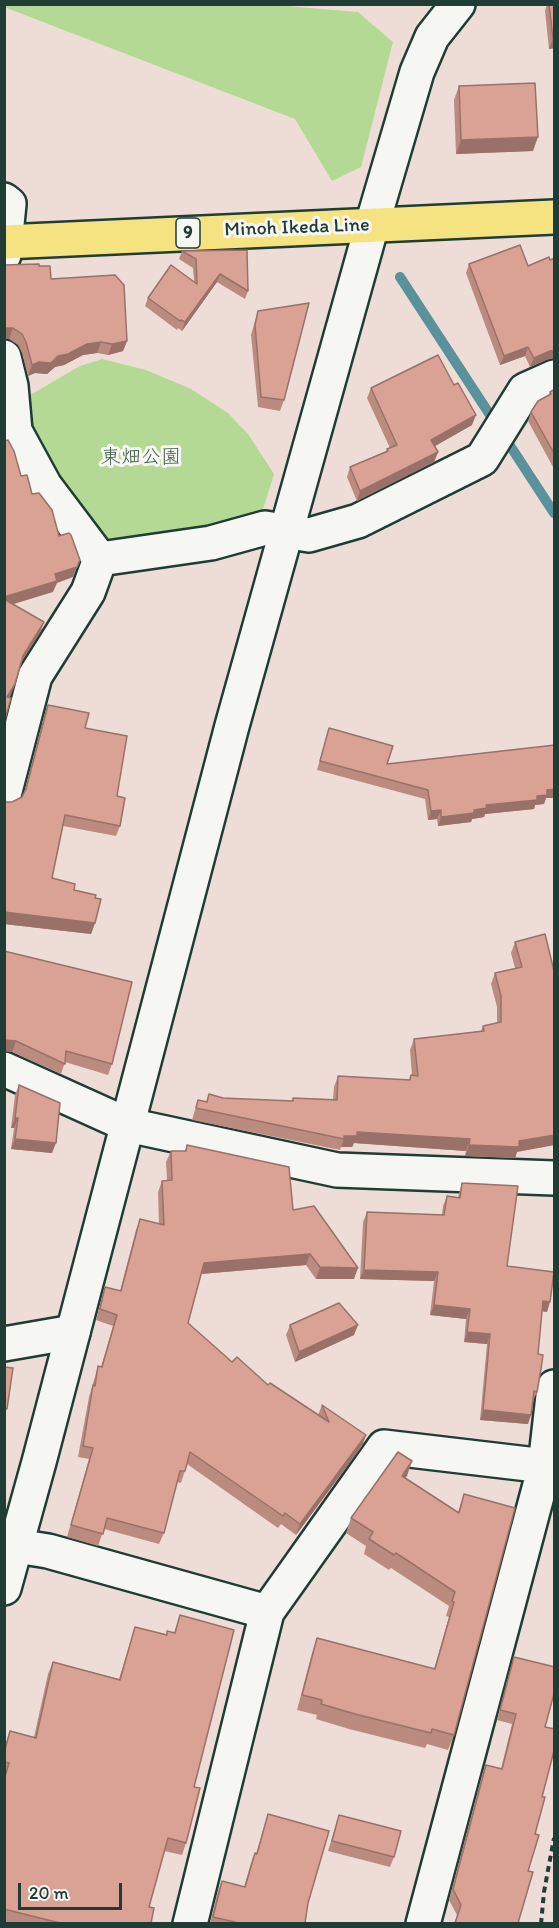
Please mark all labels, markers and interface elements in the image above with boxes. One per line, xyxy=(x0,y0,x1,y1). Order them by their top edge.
street label: Minoh Ikeda Line xyxy=(224,213,370,243)
road number: 9 xyxy=(176,218,200,248)
park label: 東畑公園 xyxy=(101,446,181,470)
scale bar xyxy=(21,1871,124,1909)
text: 20 m xyxy=(29,1882,69,1904)

